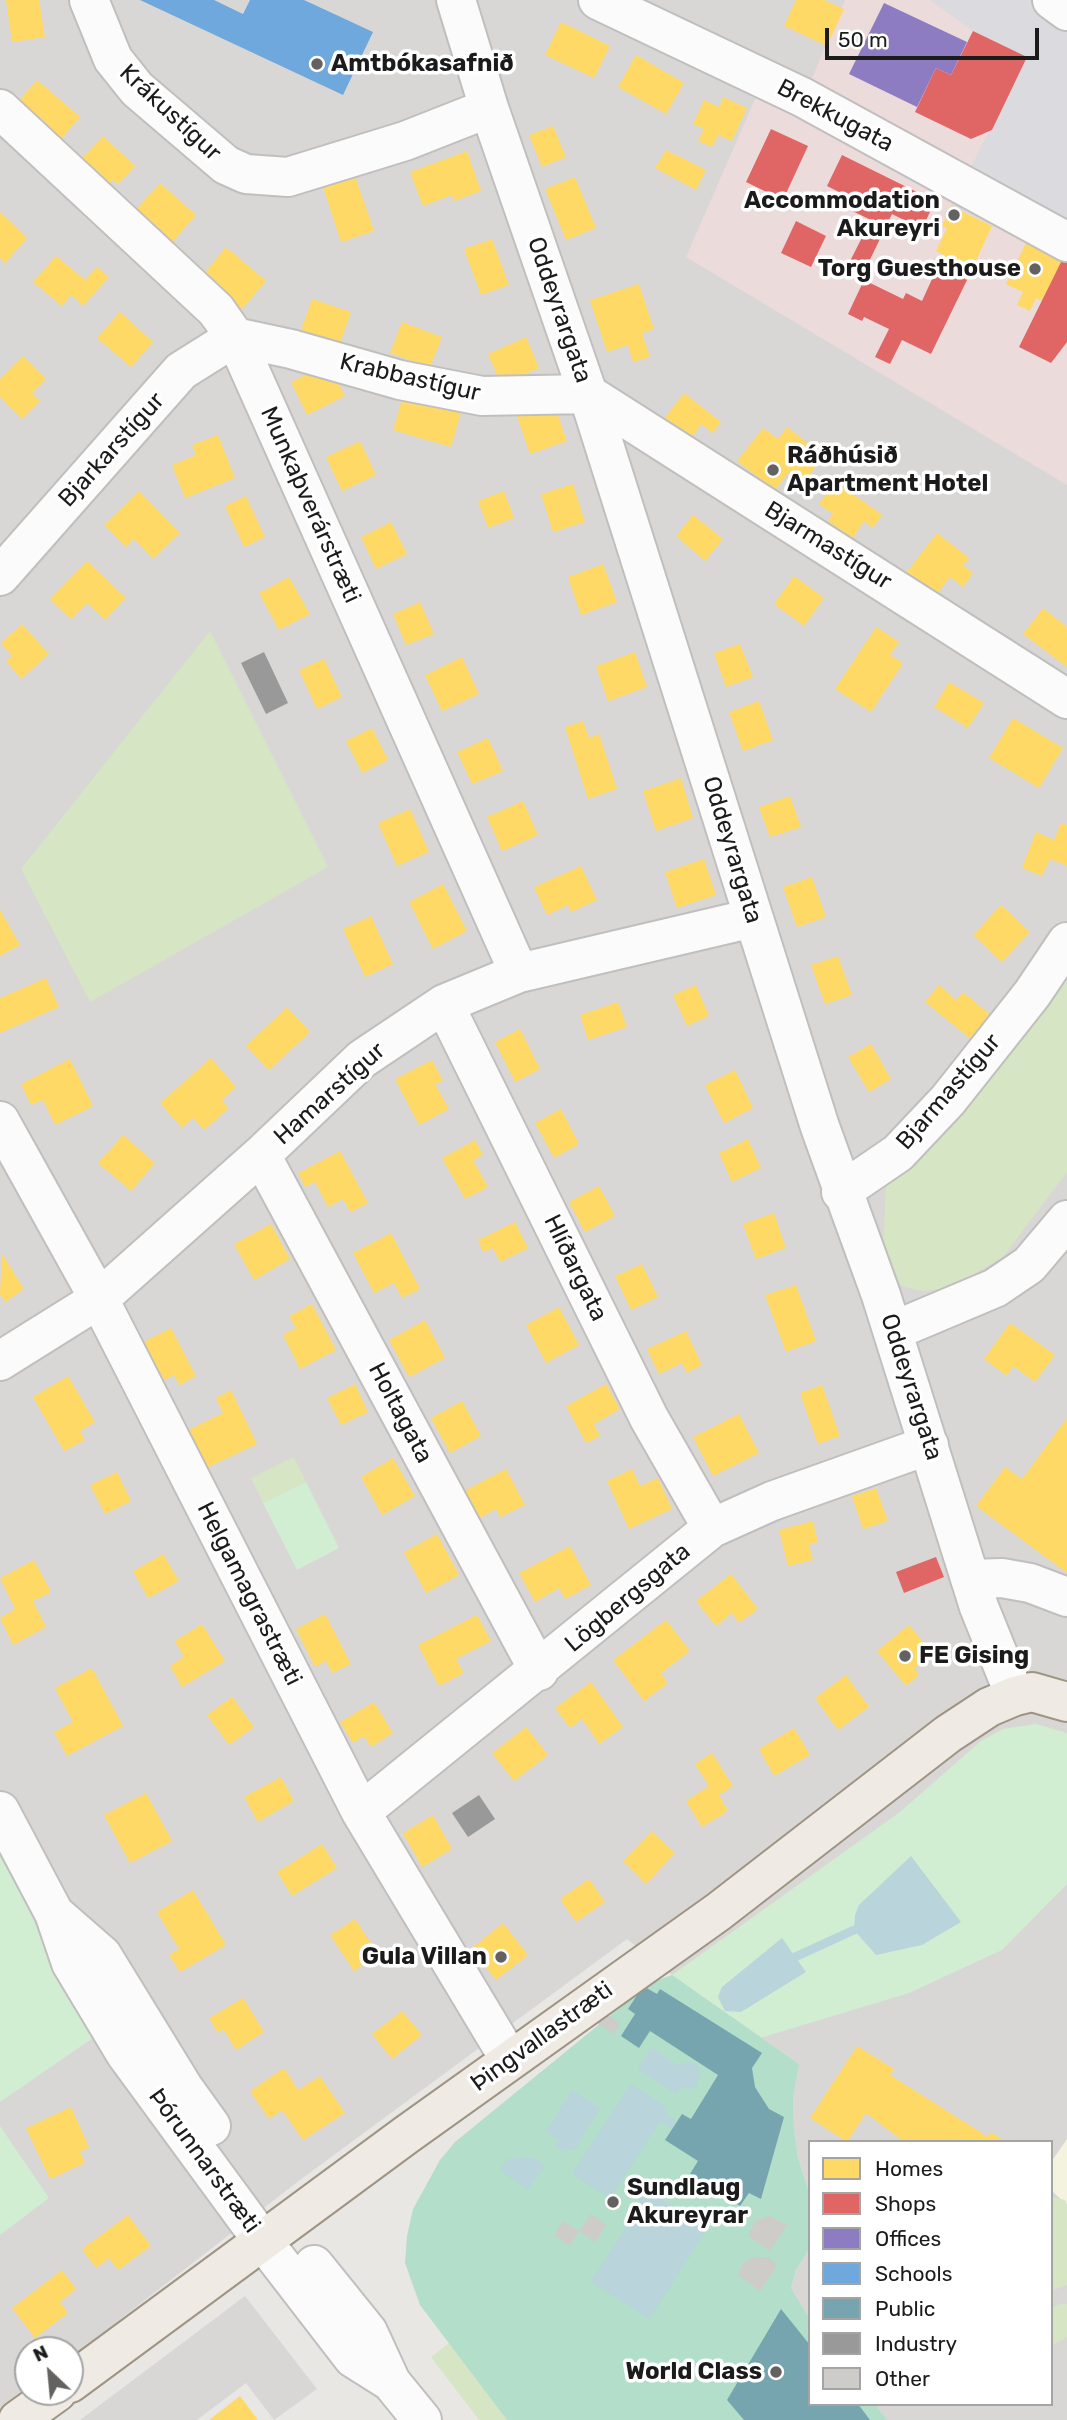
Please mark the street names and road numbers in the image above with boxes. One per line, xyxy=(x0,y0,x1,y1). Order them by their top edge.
street label: Krákustígur xyxy=(113,59,227,167)
street label: Brekkugata xyxy=(772,73,898,159)
street label: Oddeyrargata xyxy=(521,233,597,387)
street label: Krabbastígur xyxy=(337,348,483,408)
street label: Bjarkarstígur xyxy=(53,387,171,513)
street label: Munkaþverárstræti xyxy=(254,402,366,608)
street label: Bjarmastígur xyxy=(759,496,897,596)
street label: Oddeyrargata xyxy=(696,773,768,927)
street label: Bjarmastígur xyxy=(891,1028,1007,1156)
street label: Hamarstígur xyxy=(269,1037,391,1151)
street label: Hlíðargata xyxy=(537,1210,613,1326)
street label: Oddeyrargata xyxy=(874,1310,948,1464)
street label: Holtagata xyxy=(362,1358,438,1468)
street label: Helgamagrastræti xyxy=(190,1497,308,1691)
street label: Lögbergsgata xyxy=(560,1537,696,1659)
street label: Þingvallastræti xyxy=(465,1976,619,2098)
street label: Þórunnarstræti xyxy=(142,2083,266,2239)

